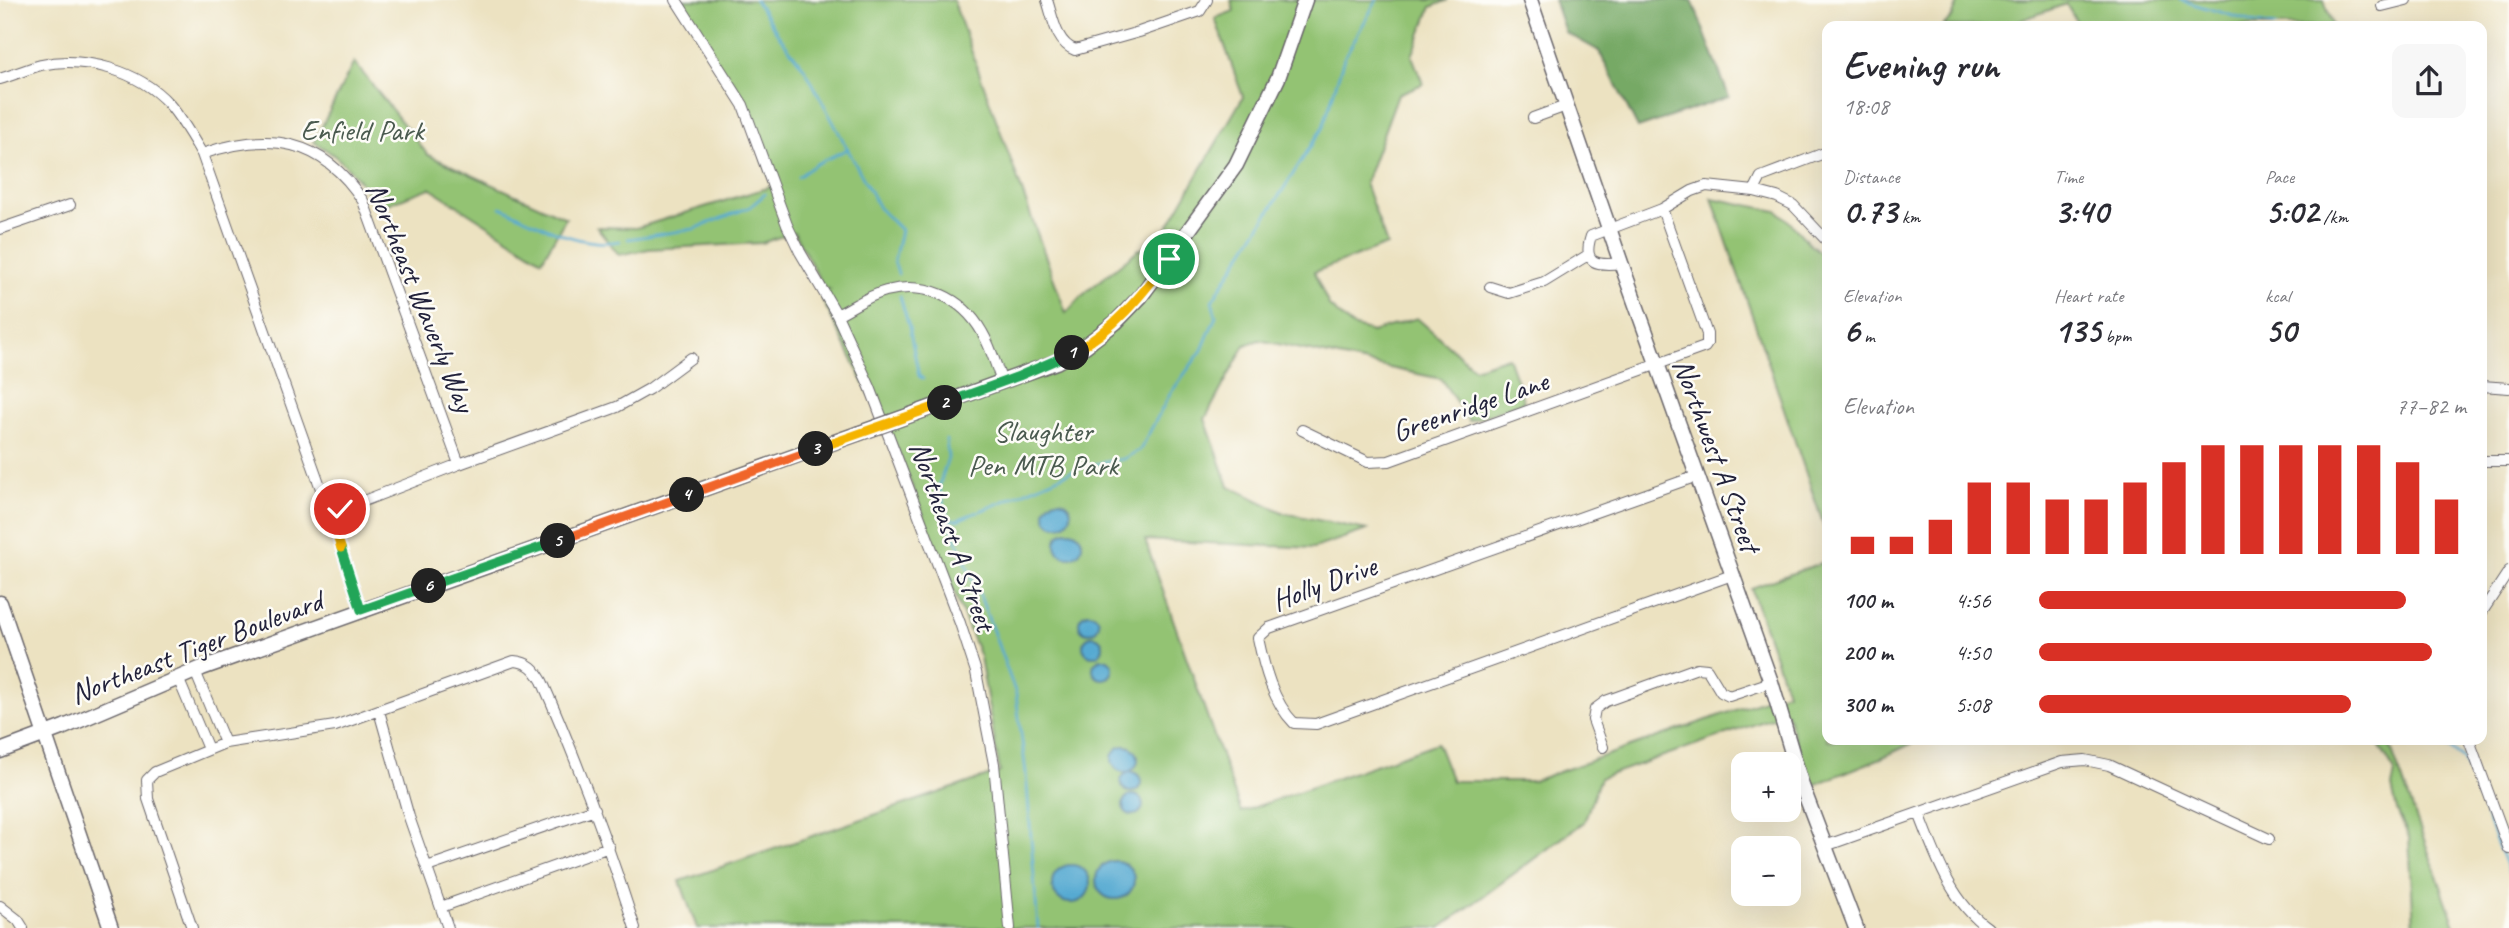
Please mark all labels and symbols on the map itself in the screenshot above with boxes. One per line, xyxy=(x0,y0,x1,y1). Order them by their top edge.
park label: Enfield Park xyxy=(300,111,426,149)
street label: Northeast Waverly Way xyxy=(358,177,485,420)
pin xyxy=(1139,229,1199,289)
pin: 1 xyxy=(1054,336,1090,370)
street label: Northwest A Street xyxy=(1664,353,1771,561)
street label: Greenridge Lane xyxy=(1387,361,1555,450)
pin: 2 xyxy=(928,386,962,420)
park label: Slaughter Pen MTB Park xyxy=(968,412,1120,484)
pin: 3 xyxy=(798,432,834,466)
street label: Northeast A Street xyxy=(901,436,1006,639)
pin: 4 xyxy=(670,477,704,512)
pin xyxy=(310,479,370,539)
pin: 5 xyxy=(540,524,576,558)
street label: Holly Drive xyxy=(1266,546,1384,619)
pin: 6 xyxy=(412,568,446,604)
street label: Northeast Tiger Boulevard xyxy=(65,580,331,713)

